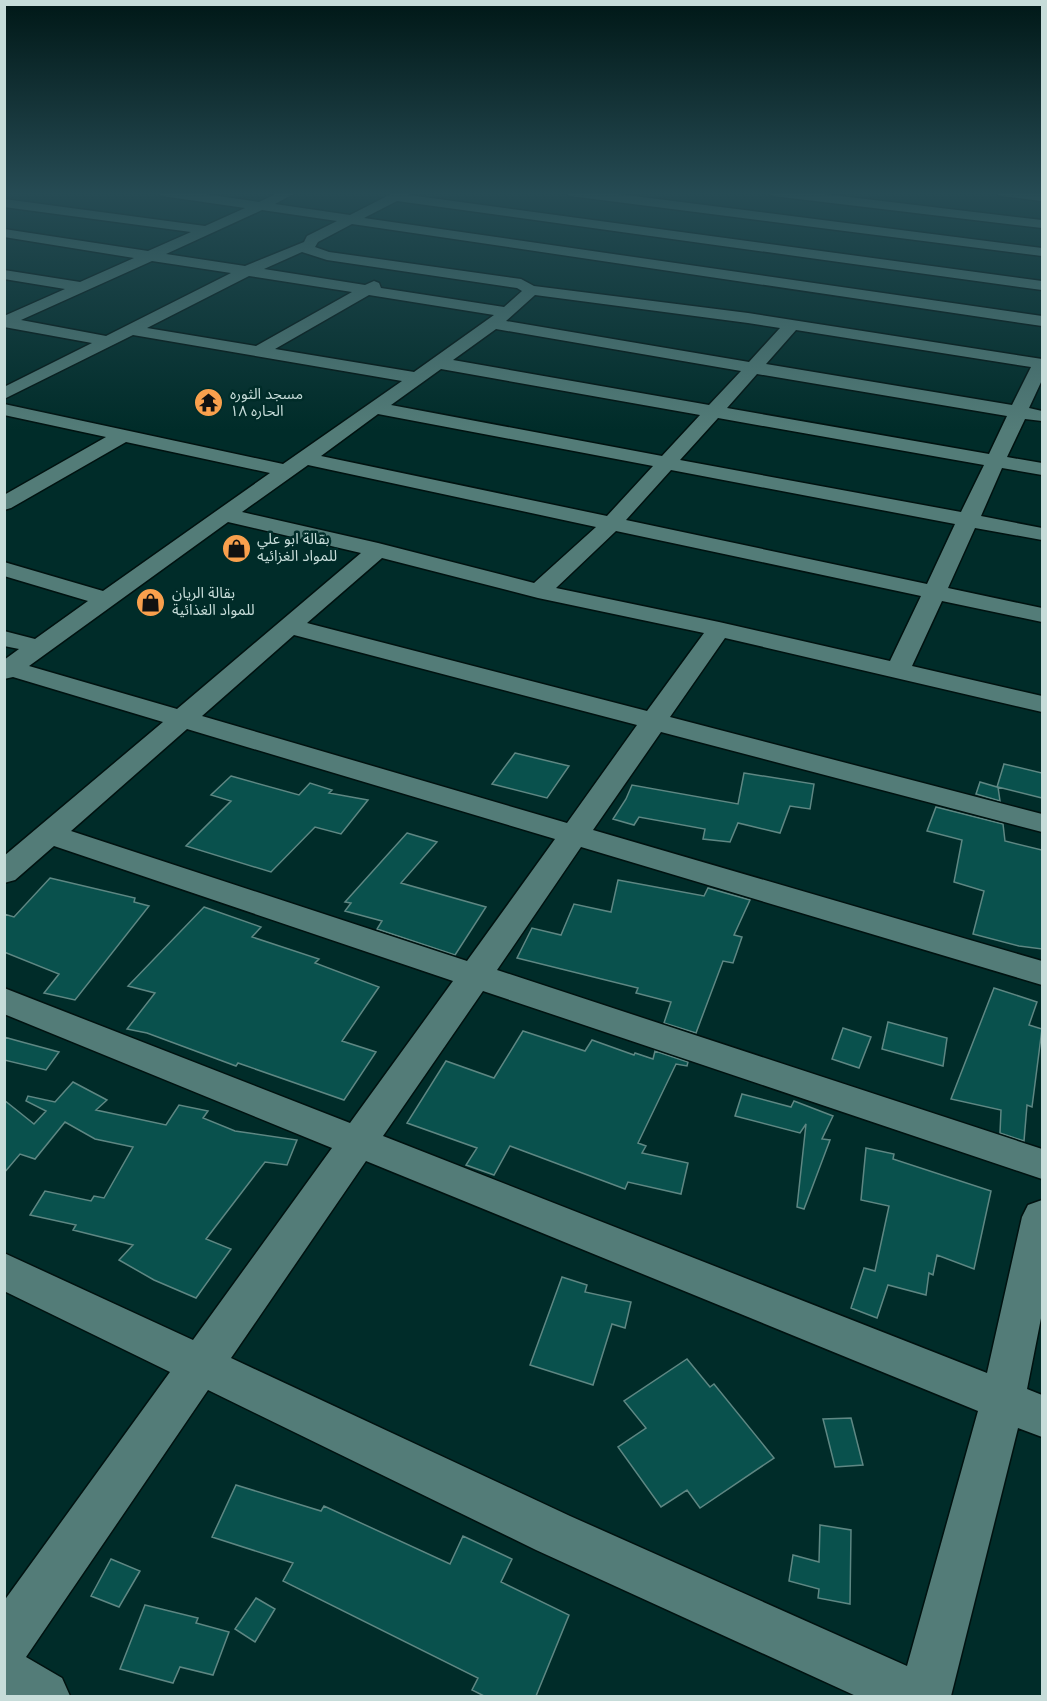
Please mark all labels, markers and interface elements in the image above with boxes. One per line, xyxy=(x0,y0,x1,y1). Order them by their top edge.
place label: مسجد الثوره الحاره ١٨ xyxy=(230,384,303,420)
temple icon: مسجد الثوره الحاره ١٨ xyxy=(193,387,225,419)
place label: بقالة ابو علي للمواد الغزائيه xyxy=(257,529,337,565)
shop icon: بقالة ابو علي للمواد الغزائيه xyxy=(220,532,252,564)
place label: بقالة الريان للمواد الغذائية xyxy=(172,583,255,619)
shop icon: بقالة الريان للمواد الغذائية xyxy=(135,586,167,618)

